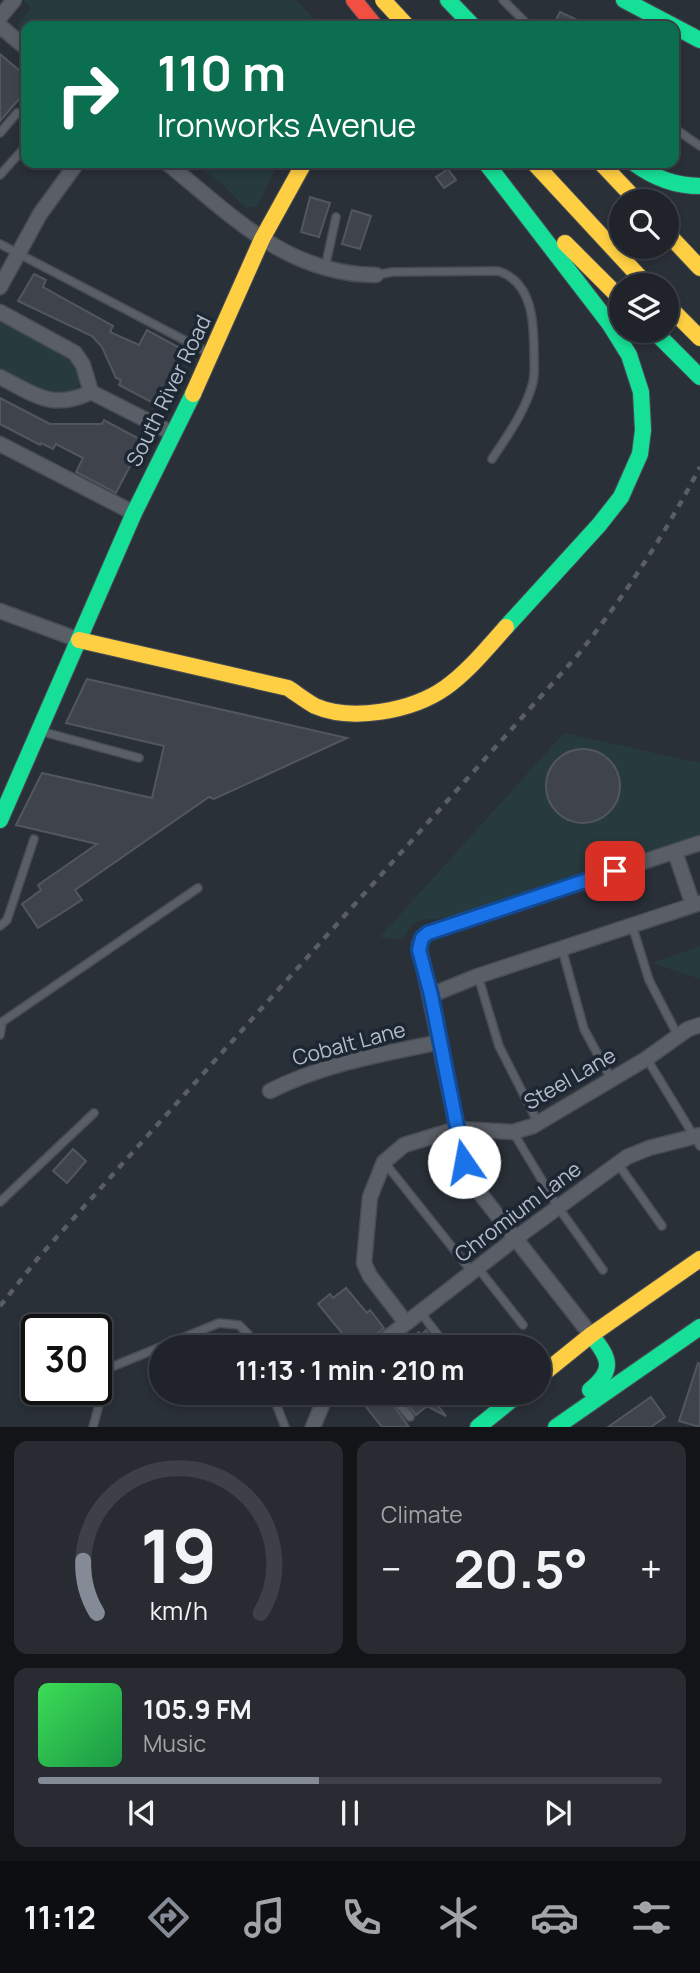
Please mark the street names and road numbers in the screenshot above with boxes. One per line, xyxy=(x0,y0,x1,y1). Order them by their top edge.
street label: South River Road xyxy=(119,310,217,471)
street label: Cobalt Lane xyxy=(289,1014,408,1072)
street label: Steel Lane xyxy=(518,1041,621,1116)
street label: Chromium Lane xyxy=(448,1154,586,1268)

